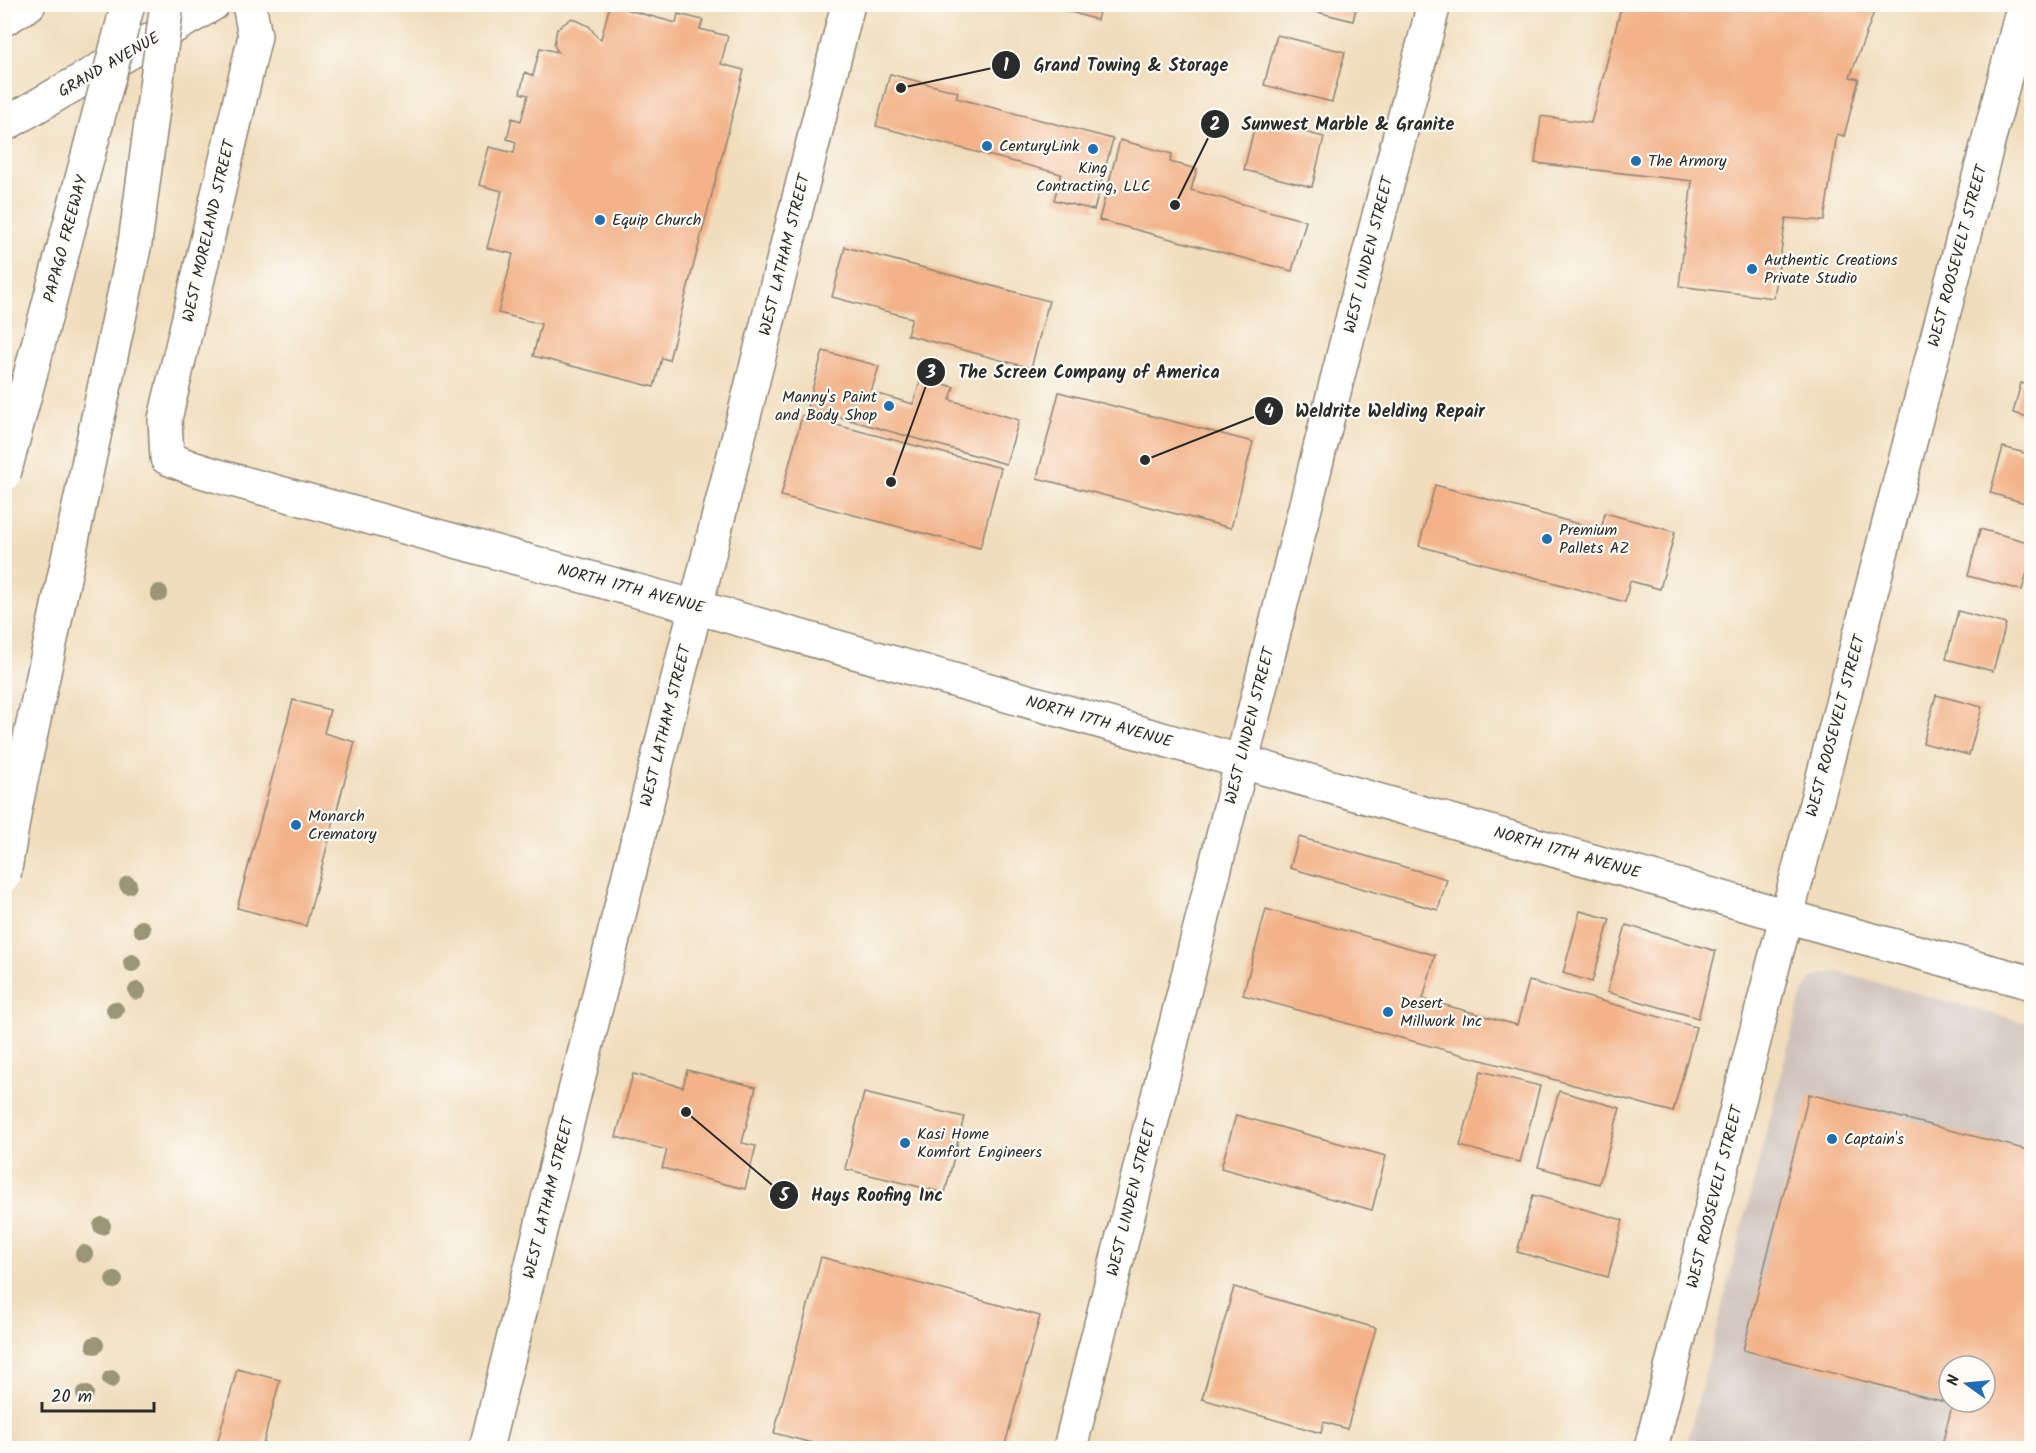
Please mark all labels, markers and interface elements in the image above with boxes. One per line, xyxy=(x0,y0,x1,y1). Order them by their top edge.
street label: GRAND AVENUE xyxy=(53,25,165,104)
callout: Grand Towing & Storage xyxy=(991,47,1240,83)
text: 1 xyxy=(1003,52,1009,81)
text: Grand Towing & Storage xyxy=(1034,52,1228,81)
callout: Sunwest Marble & Granite xyxy=(1200,106,1466,142)
text: 2 xyxy=(1210,111,1220,140)
text: Sunwest Marble & Granite xyxy=(1242,111,1455,140)
place label: CenturyLink xyxy=(999,134,1080,159)
street label: WEST MORELAND STREET xyxy=(176,136,242,325)
marker: CenturyLink xyxy=(980,139,994,153)
marker: King Contracting, LLC xyxy=(1086,142,1100,156)
place label: The Armory xyxy=(1648,149,1727,174)
marker: The Armory xyxy=(1629,154,1643,168)
place label: King Contracting, LLC xyxy=(1036,156,1150,199)
street label: WEST ROOSEVELT STREET xyxy=(1922,161,1995,350)
street label: WEST LATHAM STREET xyxy=(753,170,817,338)
street label: PAPAGO FREEWAY xyxy=(37,172,95,305)
street label: WEST LINDEN STREET xyxy=(1337,173,1401,336)
place label: Equip Church xyxy=(612,208,701,233)
marker: Equip Church xyxy=(593,213,607,227)
place label: Authentic Creations Private Studio xyxy=(1764,248,1898,291)
marker: Authentic Creations Private Studio xyxy=(1745,262,1759,276)
callout: The Screen Company of America xyxy=(916,354,1231,390)
text: 3 xyxy=(925,359,936,388)
text: The Screen Company of America xyxy=(958,359,1220,388)
place label: Manny's Paint and Body Shop xyxy=(775,385,878,428)
callout: Weldrite Welding Repair xyxy=(1254,393,1497,429)
text: 4 xyxy=(1264,398,1274,427)
text: Weldrite Welding Repair xyxy=(1295,398,1486,427)
marker: Manny's Paint and Body Shop xyxy=(882,399,896,413)
place label: Premium Pallets AZ xyxy=(1559,518,1629,561)
marker: Premium Pallets AZ xyxy=(1540,532,1554,546)
street label: NORTH 17TH AVENUE xyxy=(555,557,708,621)
street label: WEST ROOSEVELT STREET xyxy=(1800,631,1873,820)
street label: WEST LATHAM STREET xyxy=(634,641,698,809)
street label: WEST LINDEN STREET xyxy=(1218,644,1282,807)
street label: NORTH 17TH AVENUE xyxy=(1023,689,1176,755)
place label: Monarch Crematory xyxy=(308,804,377,847)
marker: Monarch Crematory xyxy=(289,818,303,832)
street label: NORTH 17TH AVENUE xyxy=(1491,820,1644,886)
place label: Desert Millwork Inc xyxy=(1400,991,1482,1034)
marker: Desert Millwork Inc xyxy=(1381,1005,1395,1019)
street label: WEST ROOSEVELT STREET xyxy=(1680,1102,1750,1291)
street label: WEST LATHAM STREET xyxy=(517,1113,581,1281)
street label: WEST LINDEN STREET xyxy=(1100,1116,1164,1279)
place label: Kasi Home Komfort Engineers xyxy=(917,1122,1042,1165)
place label: Captain's xyxy=(1844,1127,1904,1152)
marker: Captain's xyxy=(1825,1132,1839,1146)
marker: Kasi Home Komfort Engineers xyxy=(898,1136,912,1150)
callout: Hays Roofing Inc xyxy=(769,1177,955,1213)
text: 5 xyxy=(778,1182,790,1211)
text: Hays Roofing Inc xyxy=(811,1182,943,1211)
north arrow xyxy=(1937,1354,1997,1414)
text: N xyxy=(1941,1372,1967,1389)
scale bar xyxy=(42,1375,154,1413)
text: 20 m xyxy=(51,1383,92,1412)

